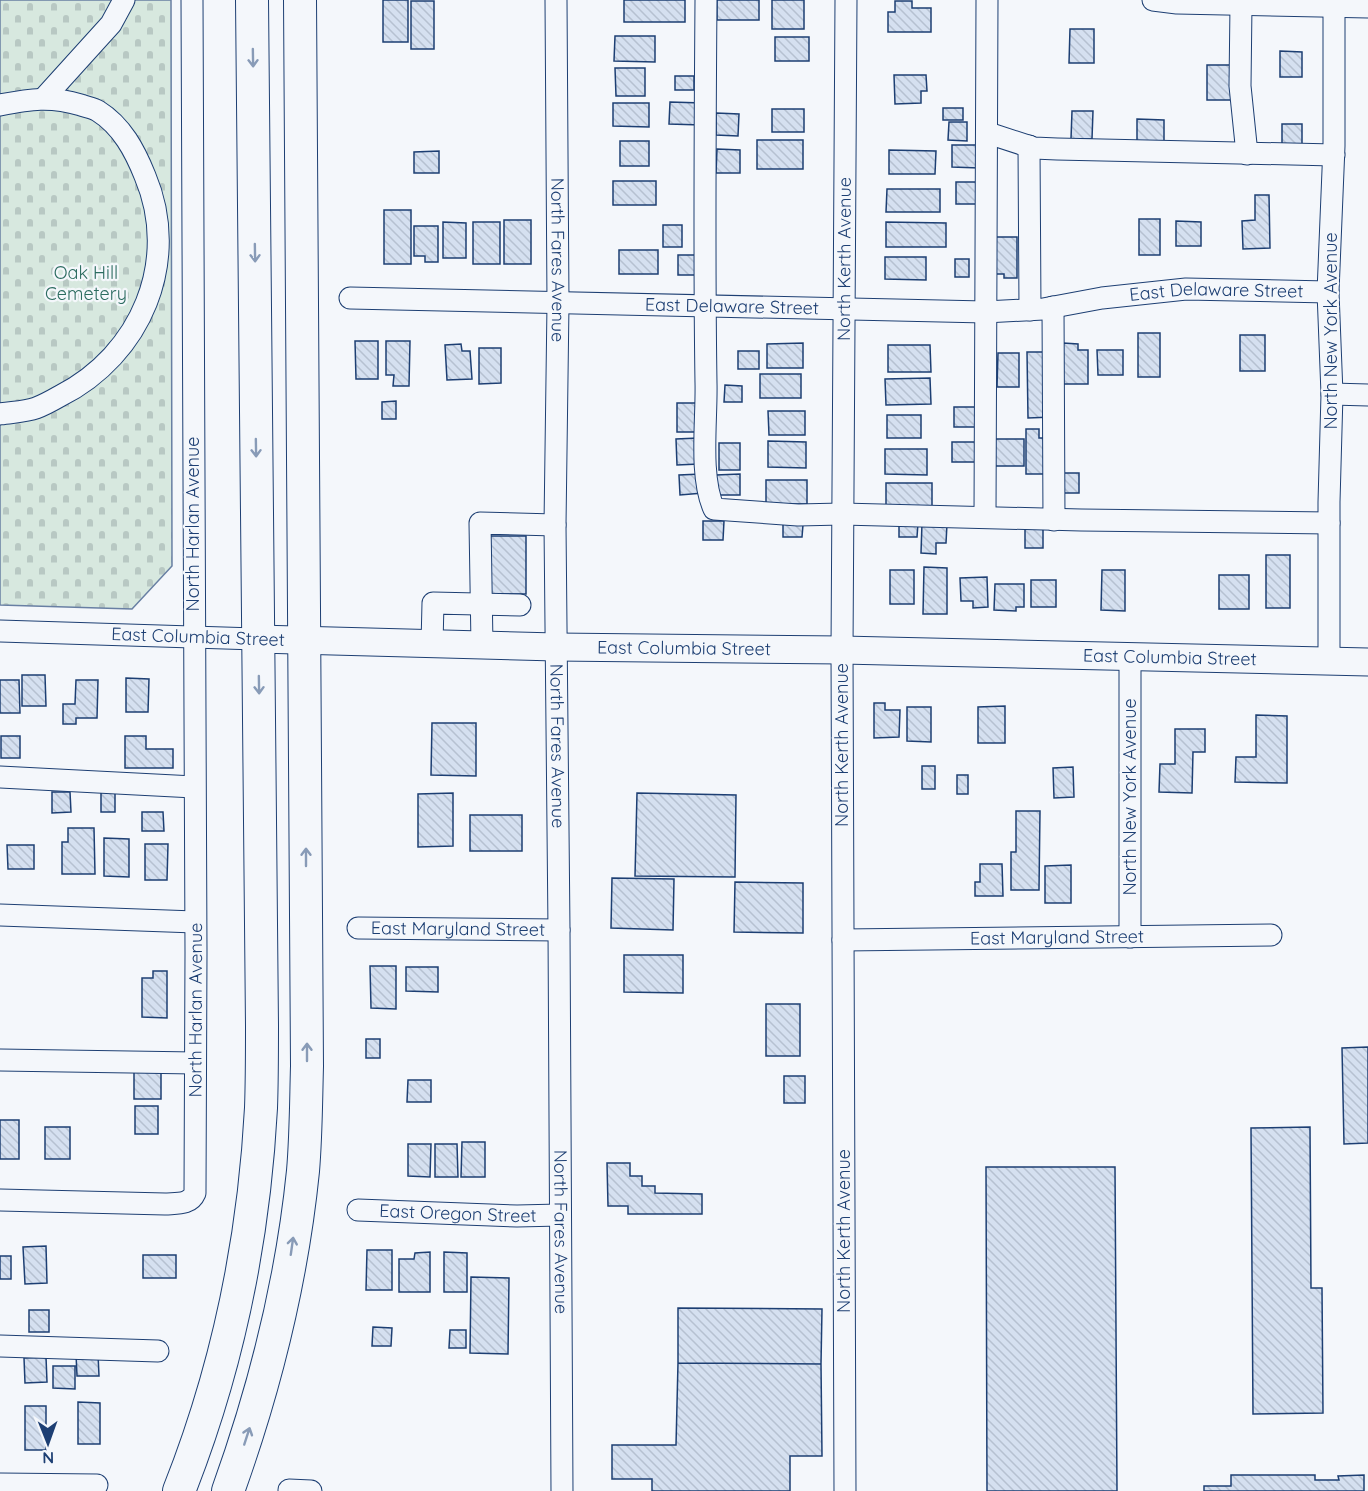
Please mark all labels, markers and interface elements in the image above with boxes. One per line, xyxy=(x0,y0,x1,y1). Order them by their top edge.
one-way arrow xyxy=(247,48,259,68)
street label: North Kerth Avenue xyxy=(832,177,856,341)
street label: North Fares Avenue xyxy=(546,178,570,342)
street label: North New York Avenue xyxy=(1319,232,1342,430)
one-way arrow xyxy=(249,243,261,263)
park label: Oak Hill Cemetery xyxy=(45,261,127,305)
street label: East Delaware Street xyxy=(1128,277,1304,306)
street label: East Delaware Street xyxy=(645,293,819,319)
street label: North Harlan Avenue xyxy=(181,437,204,611)
one-way arrow xyxy=(251,438,262,458)
street label: East Columbia Street xyxy=(111,622,285,651)
street label: East Columbia Street xyxy=(597,635,771,660)
street label: East Columbia Street xyxy=(1083,643,1257,670)
street label: North Kerth Avenue xyxy=(830,663,853,827)
street label: North Fares Avenue xyxy=(545,664,570,828)
one-way arrow xyxy=(253,675,265,695)
street label: North New York Avenue xyxy=(1118,698,1141,896)
one-way arrow xyxy=(300,848,312,868)
street label: East Maryland Street xyxy=(371,916,545,941)
street label: North Harlan Avenue xyxy=(183,923,207,1098)
street label: East Maryland Street xyxy=(970,924,1144,950)
one-way arrow xyxy=(301,1043,313,1063)
street label: North Kerth Avenue xyxy=(832,1149,855,1313)
street label: North Fares Avenue xyxy=(549,1150,573,1314)
street label: East Oregon Street xyxy=(379,1199,537,1227)
one-way arrow xyxy=(287,1237,298,1257)
north arrow xyxy=(18,1413,78,1473)
one-way arrow xyxy=(242,1427,253,1446)
text: N xyxy=(42,1448,54,1468)

